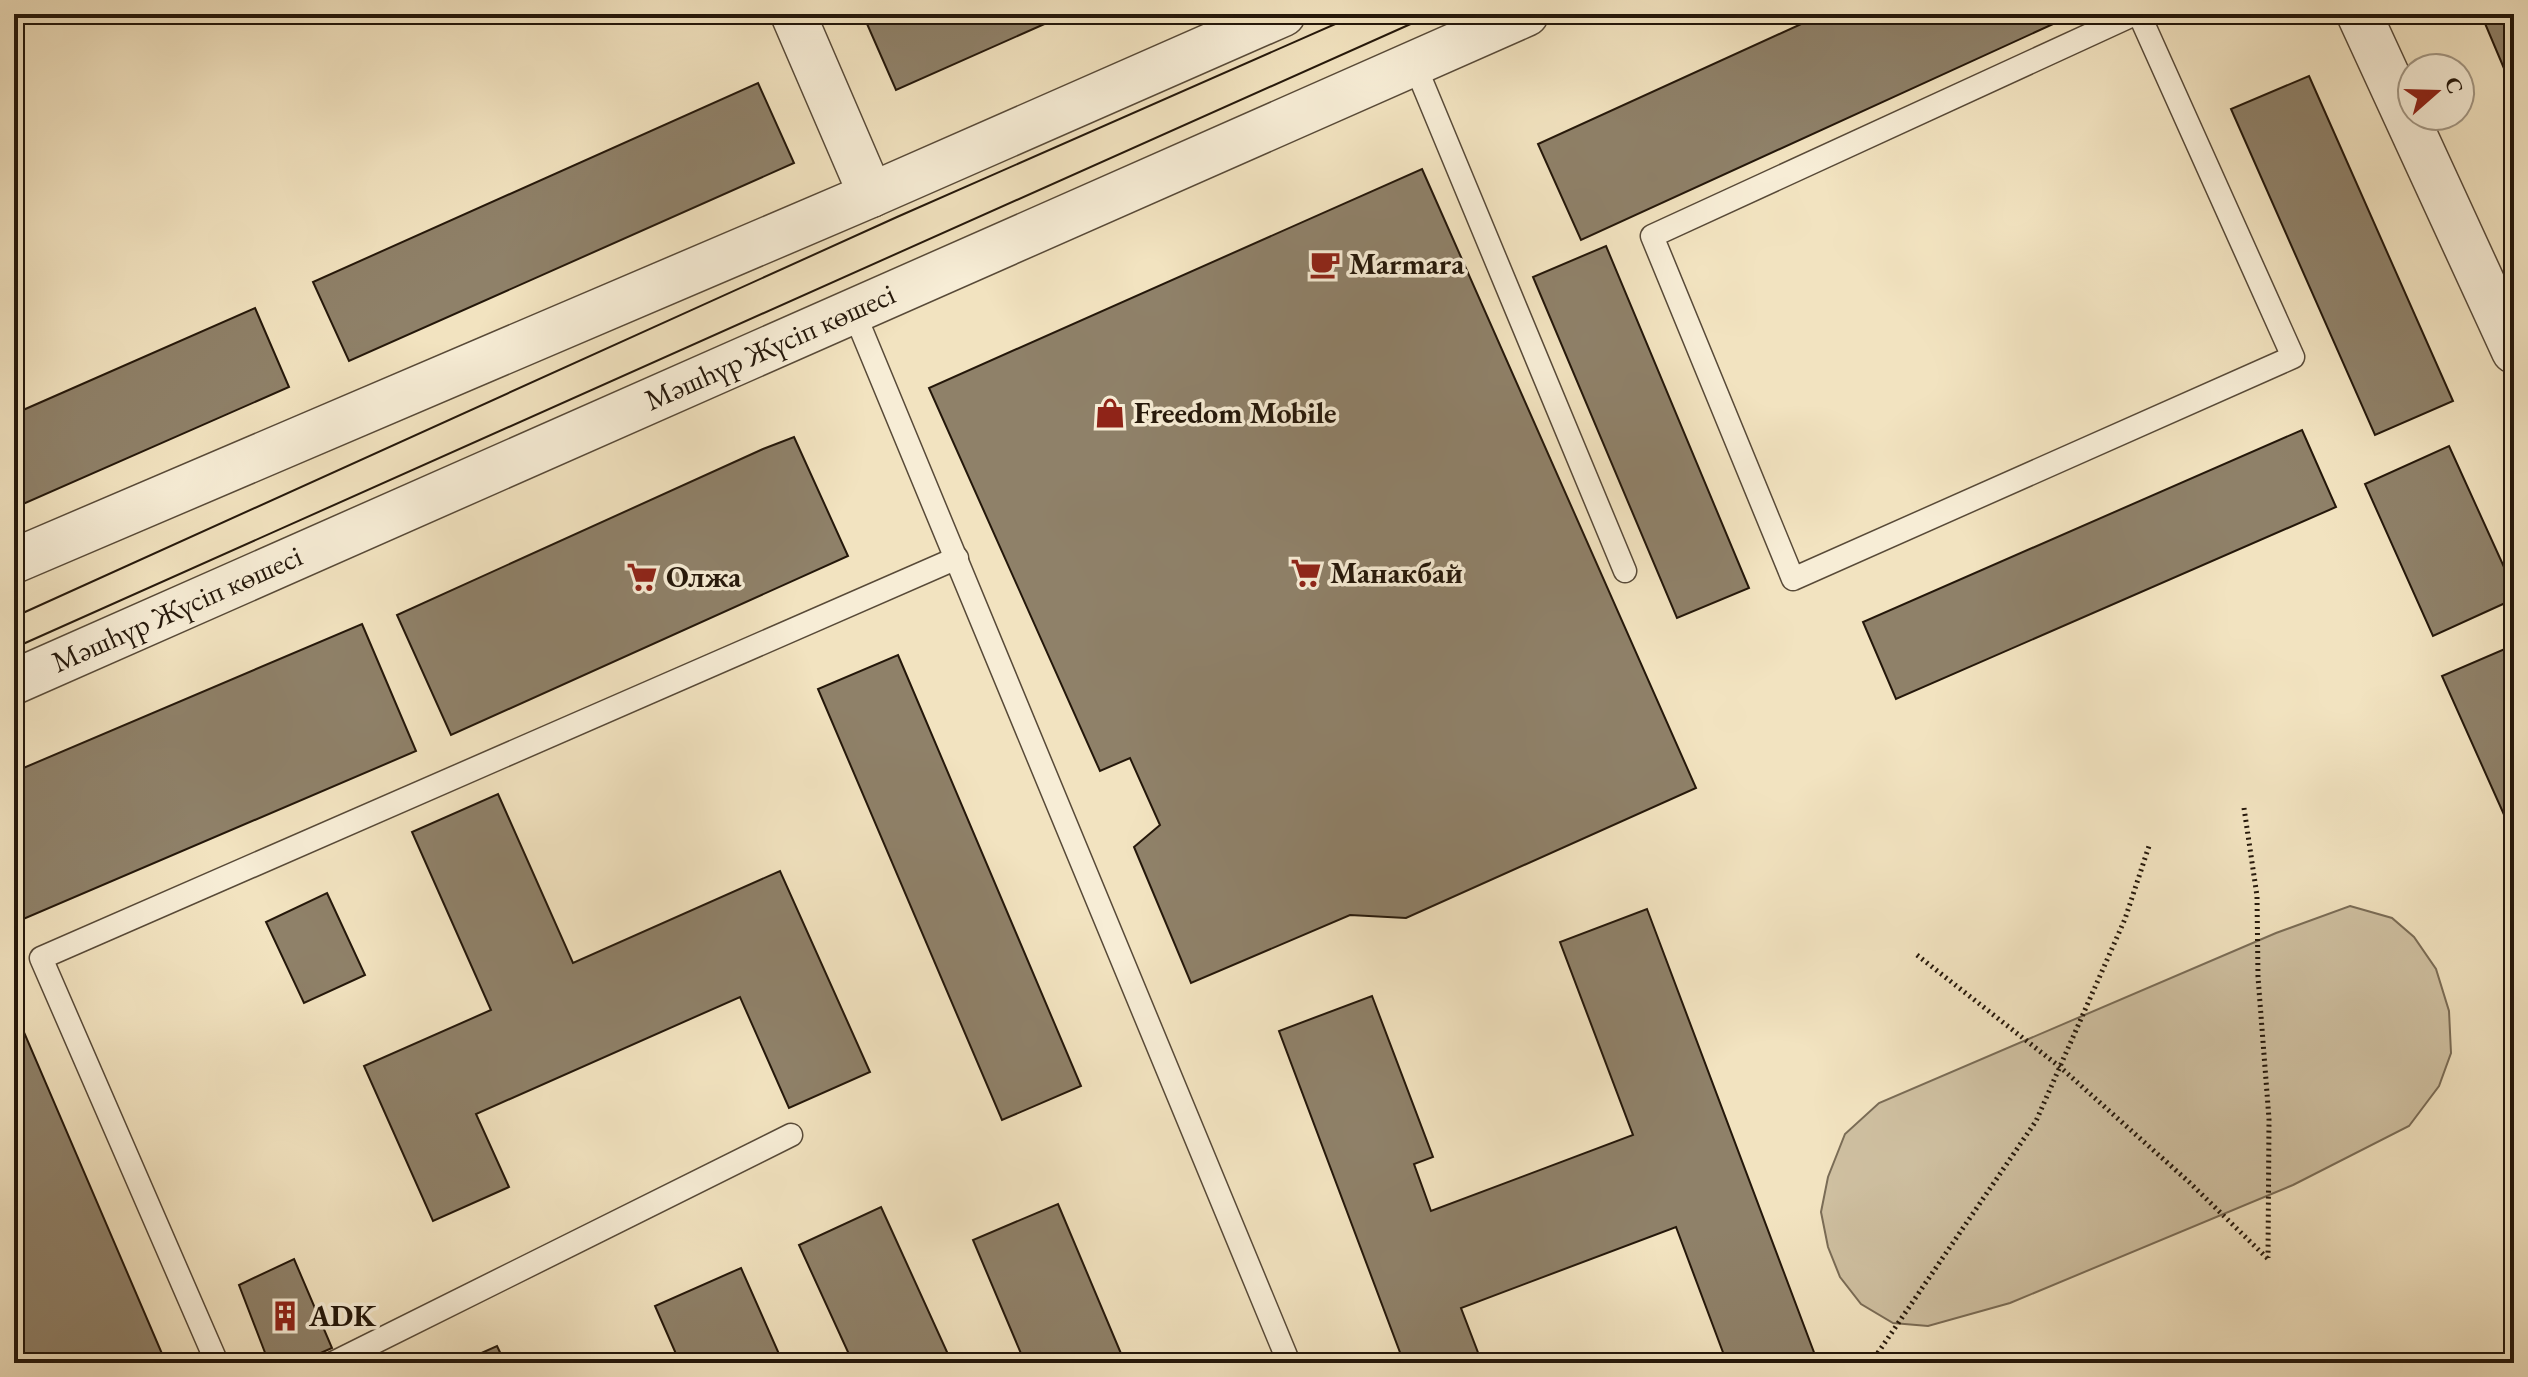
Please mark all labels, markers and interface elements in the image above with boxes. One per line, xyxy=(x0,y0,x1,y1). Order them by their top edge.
north arrow xyxy=(2396,52,2476,132)
text: С xyxy=(2438,73,2471,98)
place label: Marmara xyxy=(1349,244,1465,283)
cafe icon: Marmara xyxy=(1308,247,1342,281)
street label: Мәшһүр Жүсіп көшесі xyxy=(638,274,901,419)
place label: Freedom Mobile xyxy=(1134,393,1336,432)
shop icon: Freedom Mobile xyxy=(1093,396,1127,430)
street label: Мәшһүр Жүсіп көшесі xyxy=(45,536,308,681)
place label: Манакбай xyxy=(1330,553,1463,592)
supermarket icon: Манакбай xyxy=(1289,556,1323,590)
place label: Олжа xyxy=(666,557,742,596)
supermarket icon: Олжа xyxy=(625,560,659,594)
place label: ADK xyxy=(308,1296,377,1335)
building icon: ADK xyxy=(268,1299,302,1333)

